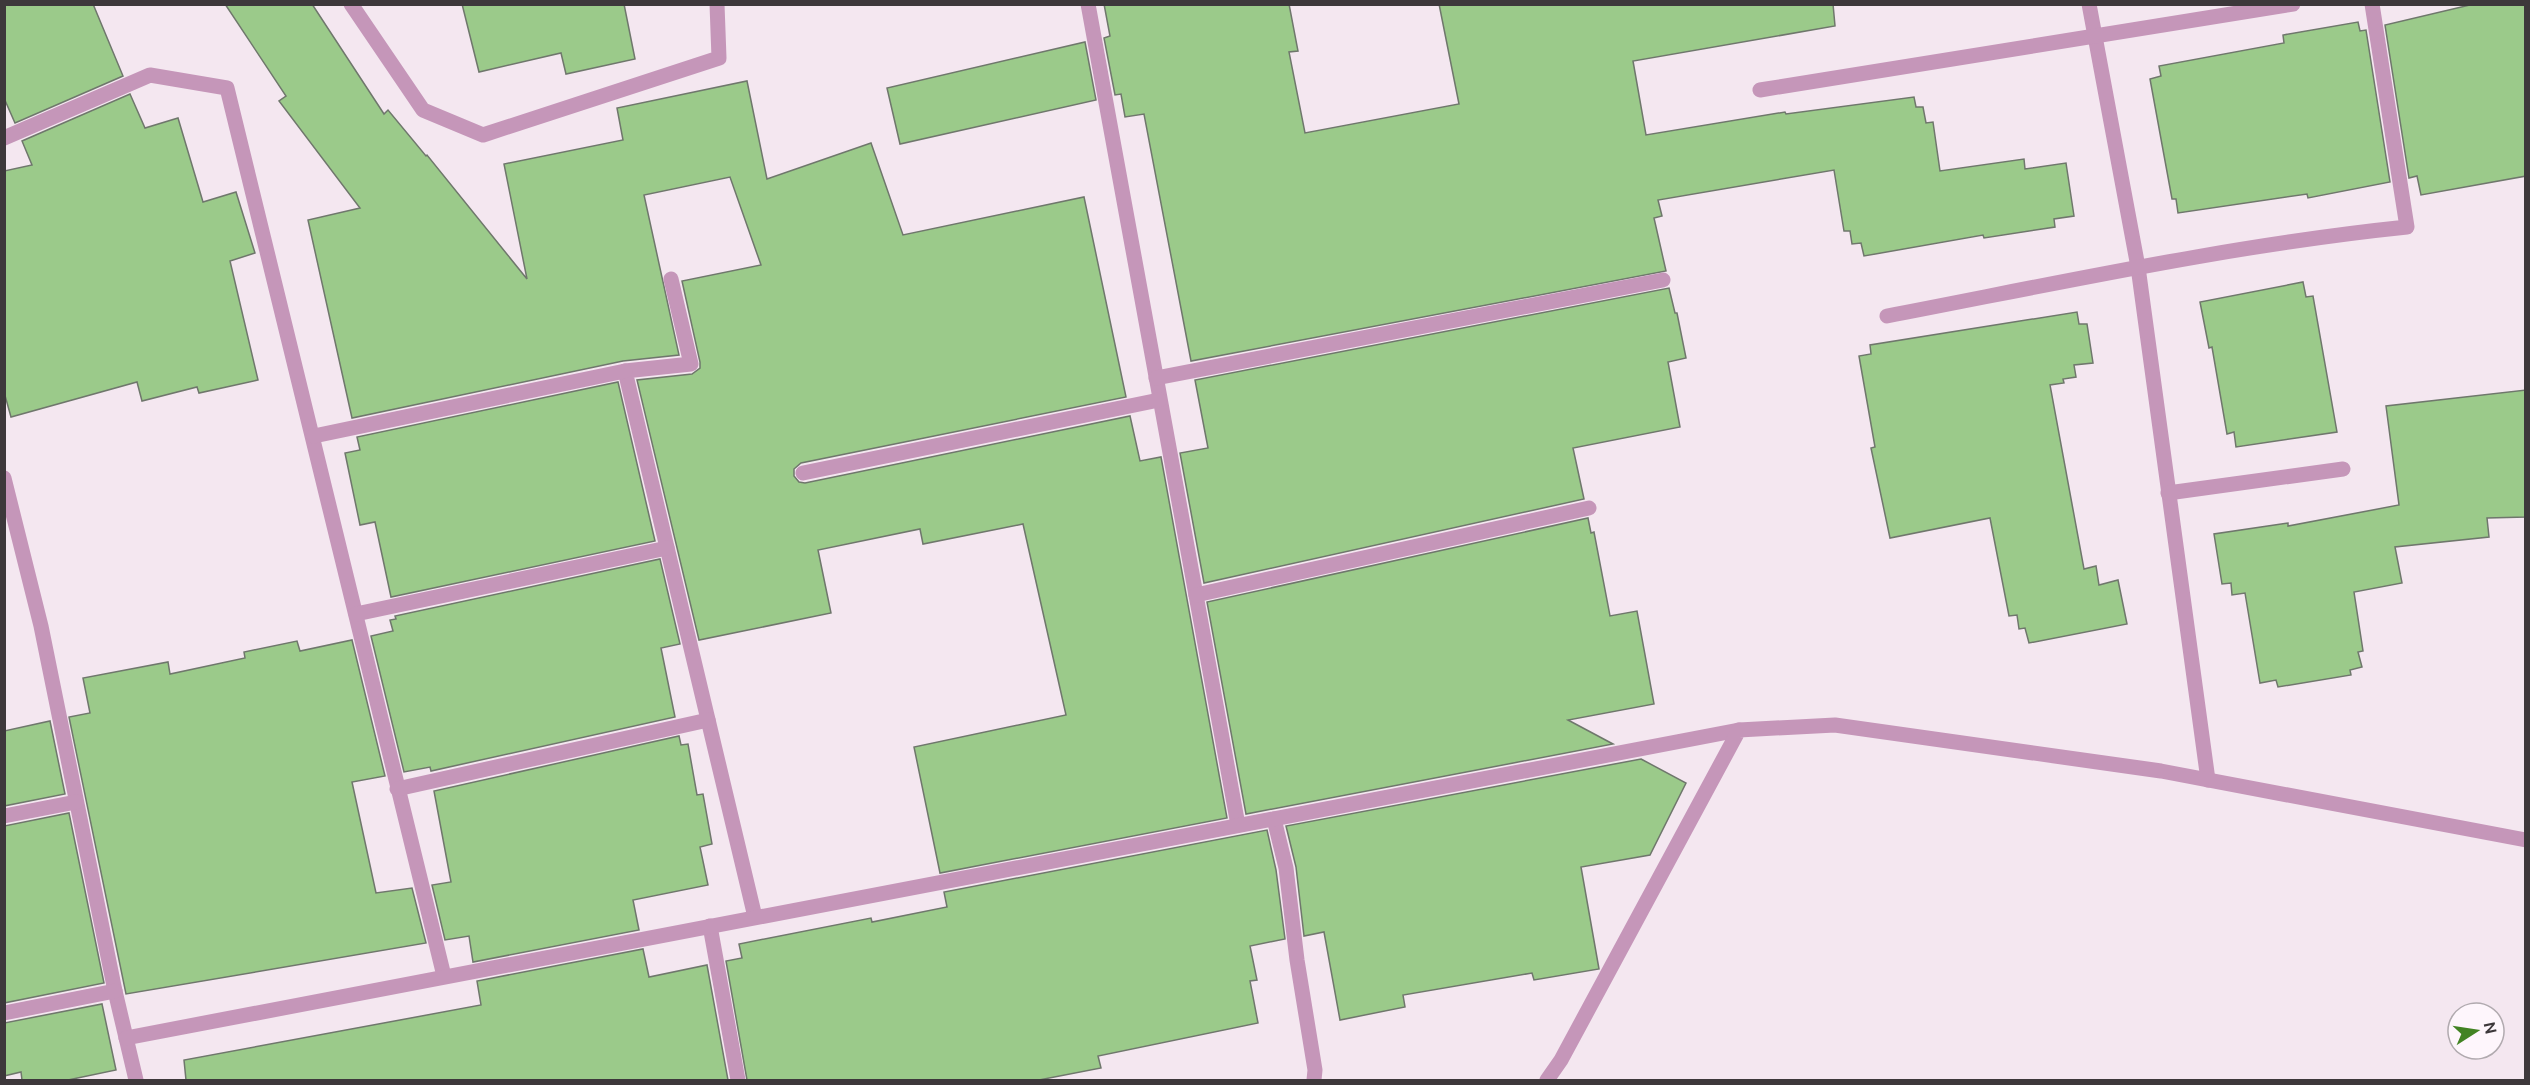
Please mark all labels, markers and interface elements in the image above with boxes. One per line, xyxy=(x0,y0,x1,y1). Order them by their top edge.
north arrow xyxy=(2446,1001,2506,1061)
text: N xyxy=(2481,1020,2501,1036)

